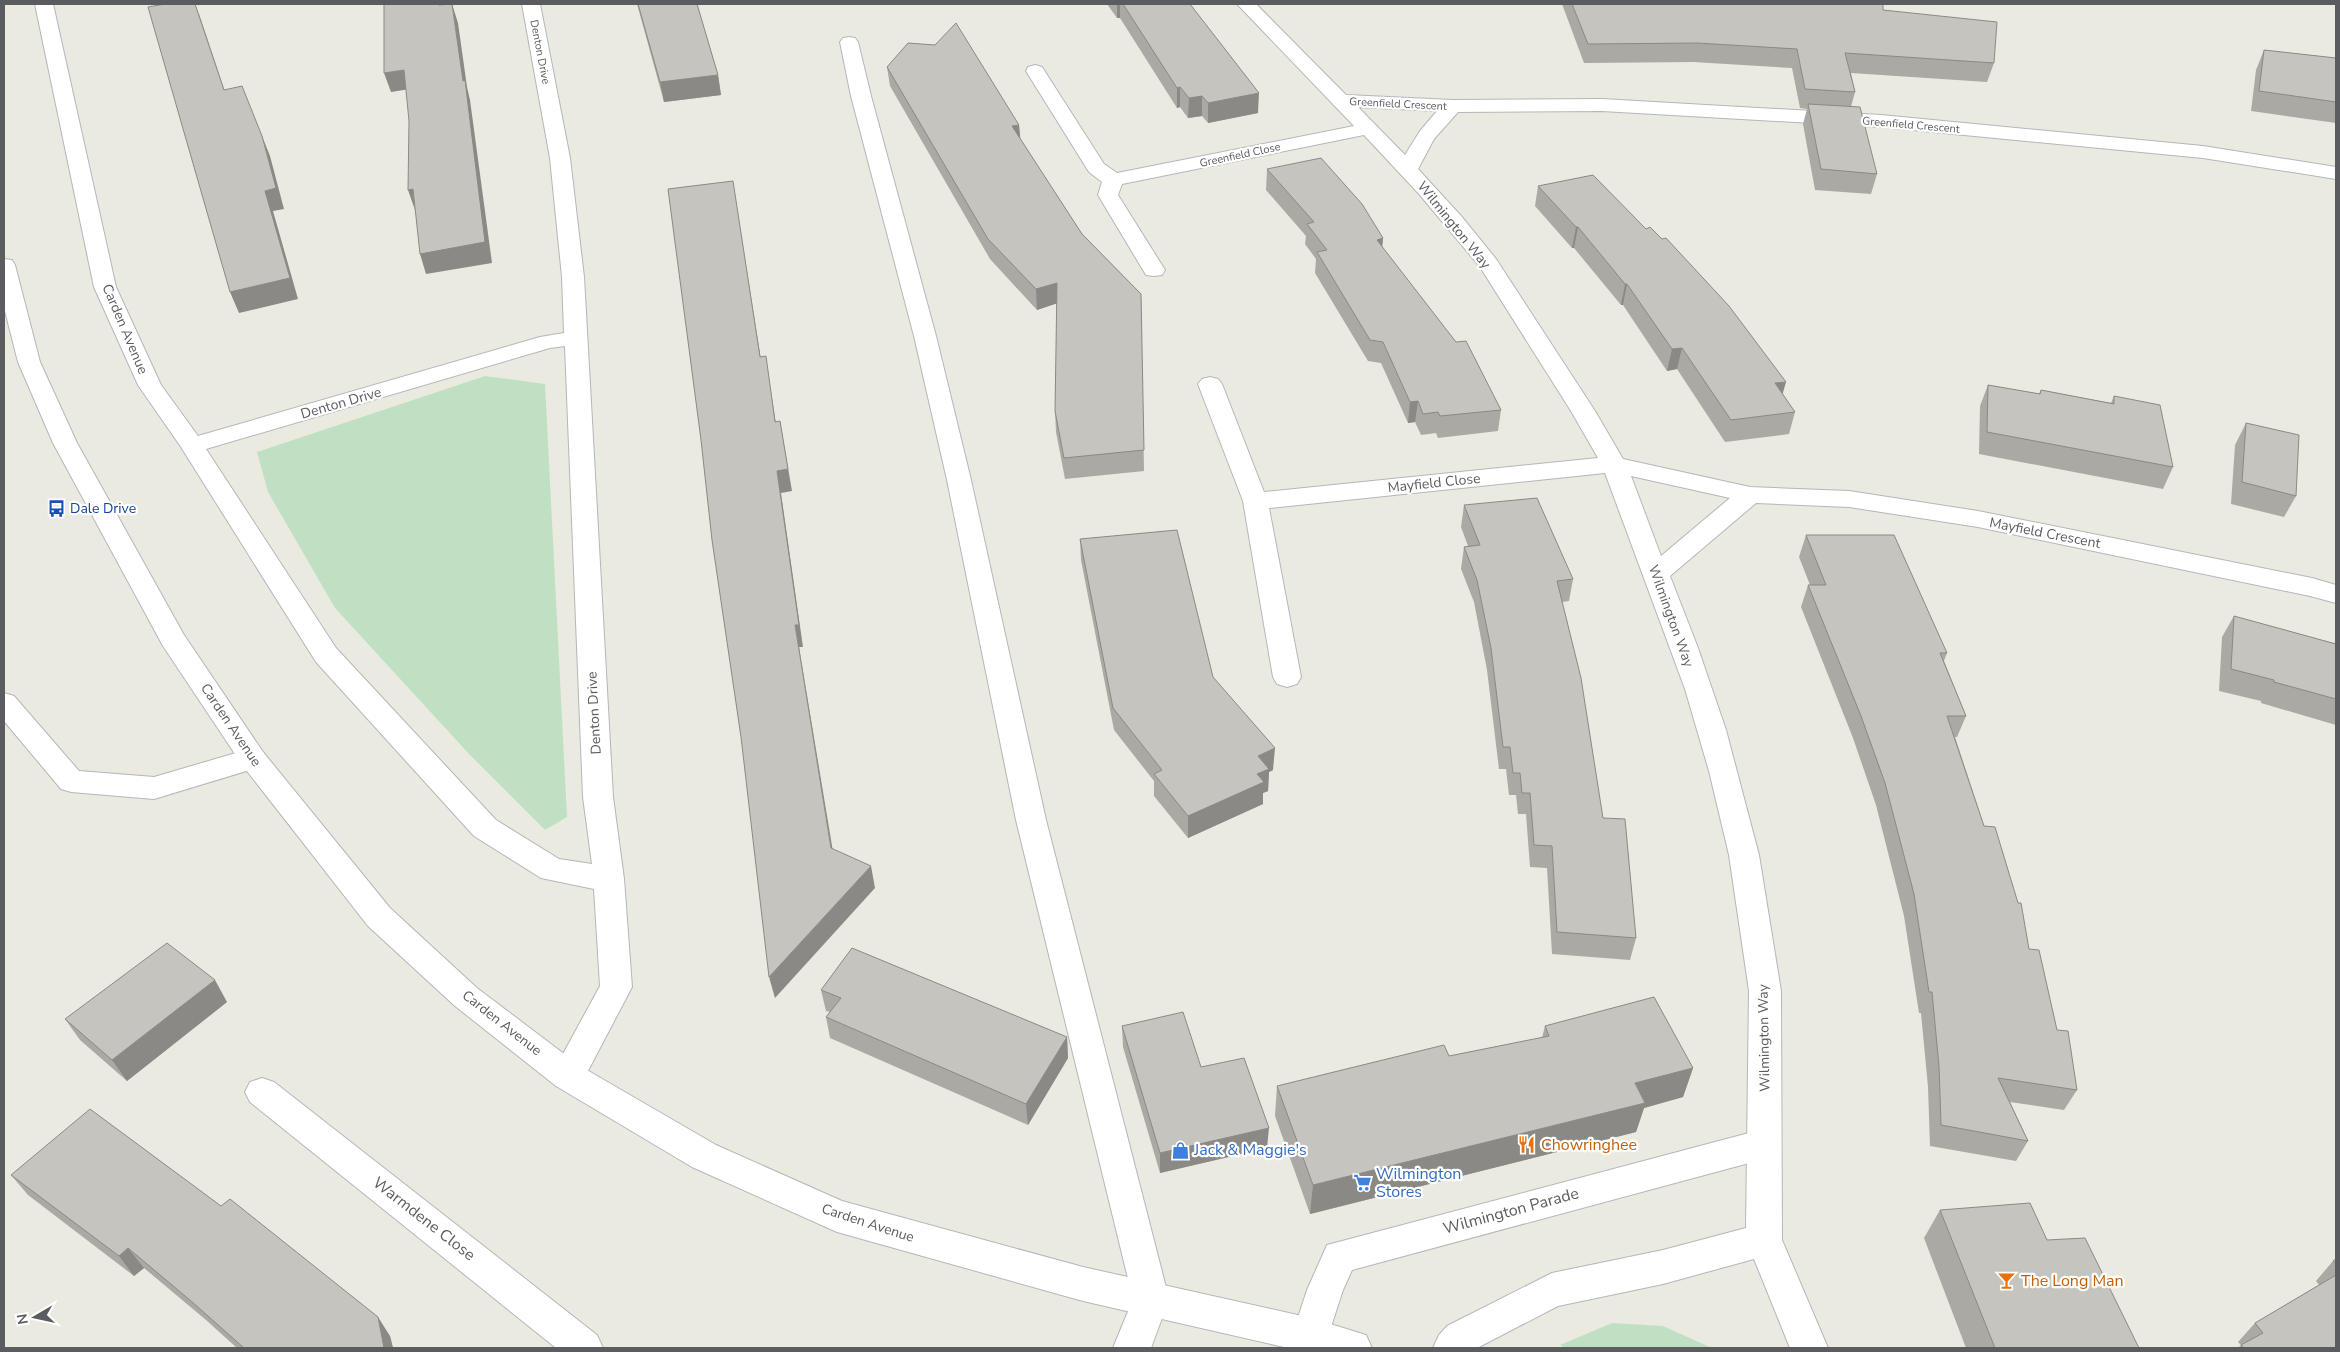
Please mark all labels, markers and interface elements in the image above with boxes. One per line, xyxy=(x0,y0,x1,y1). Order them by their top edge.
street label: Denton Drive xyxy=(526,18,554,86)
street label: Greenfield Crescent xyxy=(1349,94,1447,114)
street label: Greenfield Crescent xyxy=(1862,113,1960,137)
street label: Greenfield Close xyxy=(1198,139,1282,171)
street label: Wilmington Way xyxy=(1413,177,1496,273)
street label: Carden Avenue xyxy=(97,281,153,377)
street label: Denton Drive xyxy=(298,382,384,424)
street label: Mayfield Close xyxy=(1387,469,1481,497)
bus stop icon: Dale Drive xyxy=(46,498,66,518)
place label: Dale Drive xyxy=(70,499,136,518)
street label: Mayfield Crescent xyxy=(1988,513,2102,553)
street label: Wilmington Way xyxy=(1644,562,1699,671)
street label: Denton Drive xyxy=(582,671,606,755)
street label: Carden Avenue xyxy=(196,680,266,770)
street label: Wilmington Way xyxy=(1754,983,1774,1092)
street label: Carden Avenue xyxy=(458,986,546,1060)
place label: Chowringhee xyxy=(1541,1134,1637,1156)
restaurant icon: Chowringhee xyxy=(1517,1135,1537,1155)
place label: Jack & Maggie's xyxy=(1193,1139,1307,1161)
shop icon: Jack & Maggie's xyxy=(1170,1140,1190,1160)
place label: Wilmington Stores xyxy=(1376,1163,1461,1203)
street label: Warmdene Close xyxy=(368,1172,480,1266)
supermarket icon: Wilmington Stores xyxy=(1352,1173,1372,1193)
street label: Wilmington Parade xyxy=(1441,1182,1581,1240)
street label: Carden Avenue xyxy=(819,1199,917,1247)
place label: The Long Man xyxy=(2021,1270,2124,1292)
bar icon: The Long Man xyxy=(1997,1271,2017,1291)
north arrow xyxy=(10,1292,60,1342)
text: N xyxy=(12,1312,33,1326)

